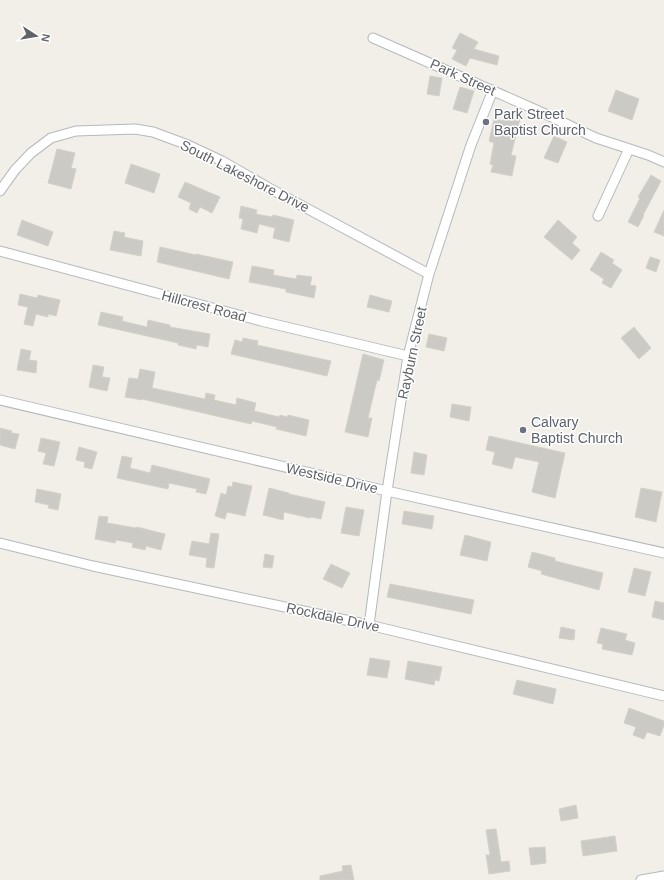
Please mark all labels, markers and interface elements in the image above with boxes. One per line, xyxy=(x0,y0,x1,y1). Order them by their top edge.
north arrow xyxy=(16,16,56,56)
text: N xyxy=(39,33,52,43)
street label: Park Street xyxy=(428,55,498,99)
place label: Park Street Baptist Church xyxy=(494,106,586,138)
marker: Park Street Baptist Church xyxy=(481,117,491,127)
street label: South Lakeshore Drive xyxy=(178,137,312,216)
street label: Hillcrest Road xyxy=(160,287,248,325)
street label: Rayburn Street xyxy=(394,305,430,401)
place label: Calvary Baptist Church xyxy=(531,414,623,446)
marker: Calvary Baptist Church xyxy=(518,425,528,435)
street label: Westside Drive xyxy=(284,460,380,496)
street label: Rockdale Drive xyxy=(285,599,381,635)

